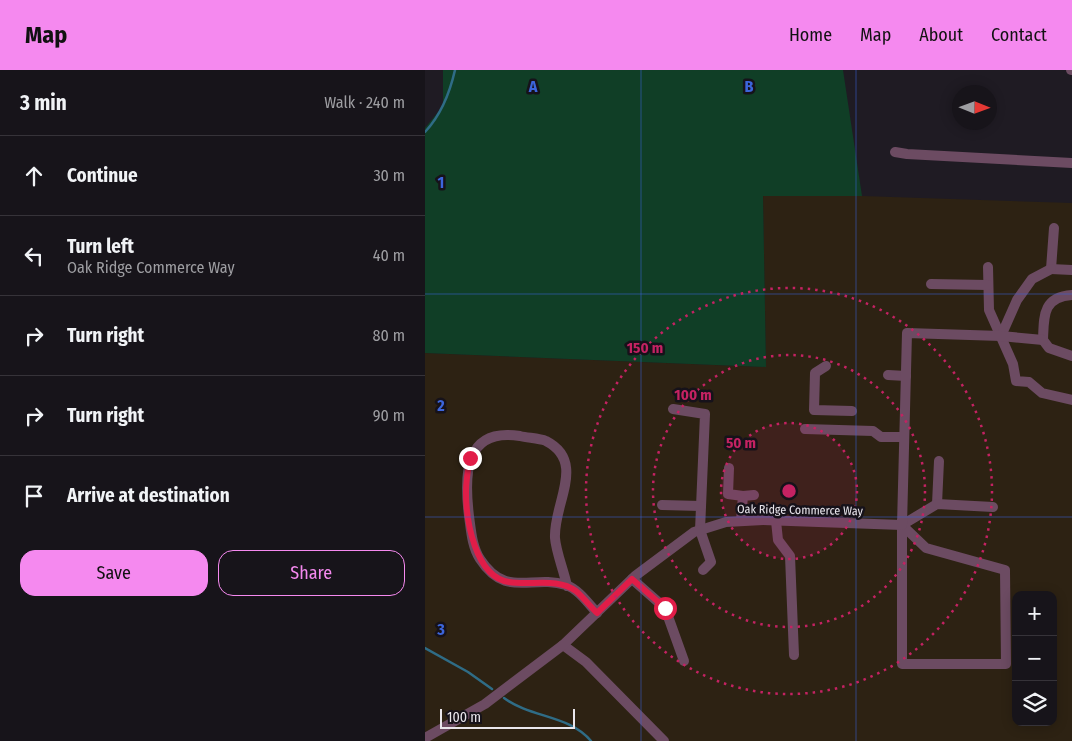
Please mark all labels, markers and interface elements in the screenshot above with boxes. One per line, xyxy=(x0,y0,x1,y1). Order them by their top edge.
text: Map xyxy=(25,21,67,49)
text: Home xyxy=(789,24,832,46)
text: Map xyxy=(860,24,891,46)
text: About xyxy=(919,24,963,46)
text: Contact xyxy=(991,24,1047,46)
text: A xyxy=(528,77,538,96)
text: B xyxy=(745,77,754,96)
north arrow xyxy=(952,85,997,130)
text: 3 min xyxy=(20,90,67,116)
text: Walk · 240 m xyxy=(324,93,405,112)
icon: ahead xyxy=(20,162,48,190)
text: Continue xyxy=(67,164,138,187)
text: 30 m xyxy=(373,166,405,185)
text: 1 xyxy=(438,173,444,192)
text: Turn left xyxy=(67,235,134,258)
icon: left xyxy=(20,242,48,270)
text: 40 m xyxy=(373,246,405,265)
text: Oak Ridge Commerce Way xyxy=(67,258,235,277)
icon: right xyxy=(20,322,48,350)
text: Turn right xyxy=(67,324,144,347)
text: 80 m xyxy=(373,326,405,345)
text: 150 m xyxy=(627,339,663,357)
text: 100 m xyxy=(674,386,712,404)
text: 2 xyxy=(436,396,445,415)
icon: right xyxy=(20,402,48,430)
text: Turn right xyxy=(67,404,144,427)
text: 90 m xyxy=(373,406,405,425)
text: 50 m xyxy=(726,434,756,452)
route end xyxy=(459,447,482,470)
icon: arrive xyxy=(20,482,48,510)
centre of rings xyxy=(780,482,798,500)
text: Arrive at destination xyxy=(67,484,230,507)
street label: Oak Ridge Commerce Way xyxy=(737,502,864,518)
button: Save xyxy=(20,550,208,596)
button: Share xyxy=(218,550,405,596)
map controls xyxy=(1012,591,1057,726)
button: + xyxy=(1012,591,1057,636)
route start xyxy=(654,597,677,620)
text: 3 xyxy=(436,620,445,639)
button: − xyxy=(1012,636,1057,681)
button: layers xyxy=(1012,681,1057,726)
scale bar xyxy=(440,706,575,729)
text: 100 m xyxy=(447,709,481,726)

